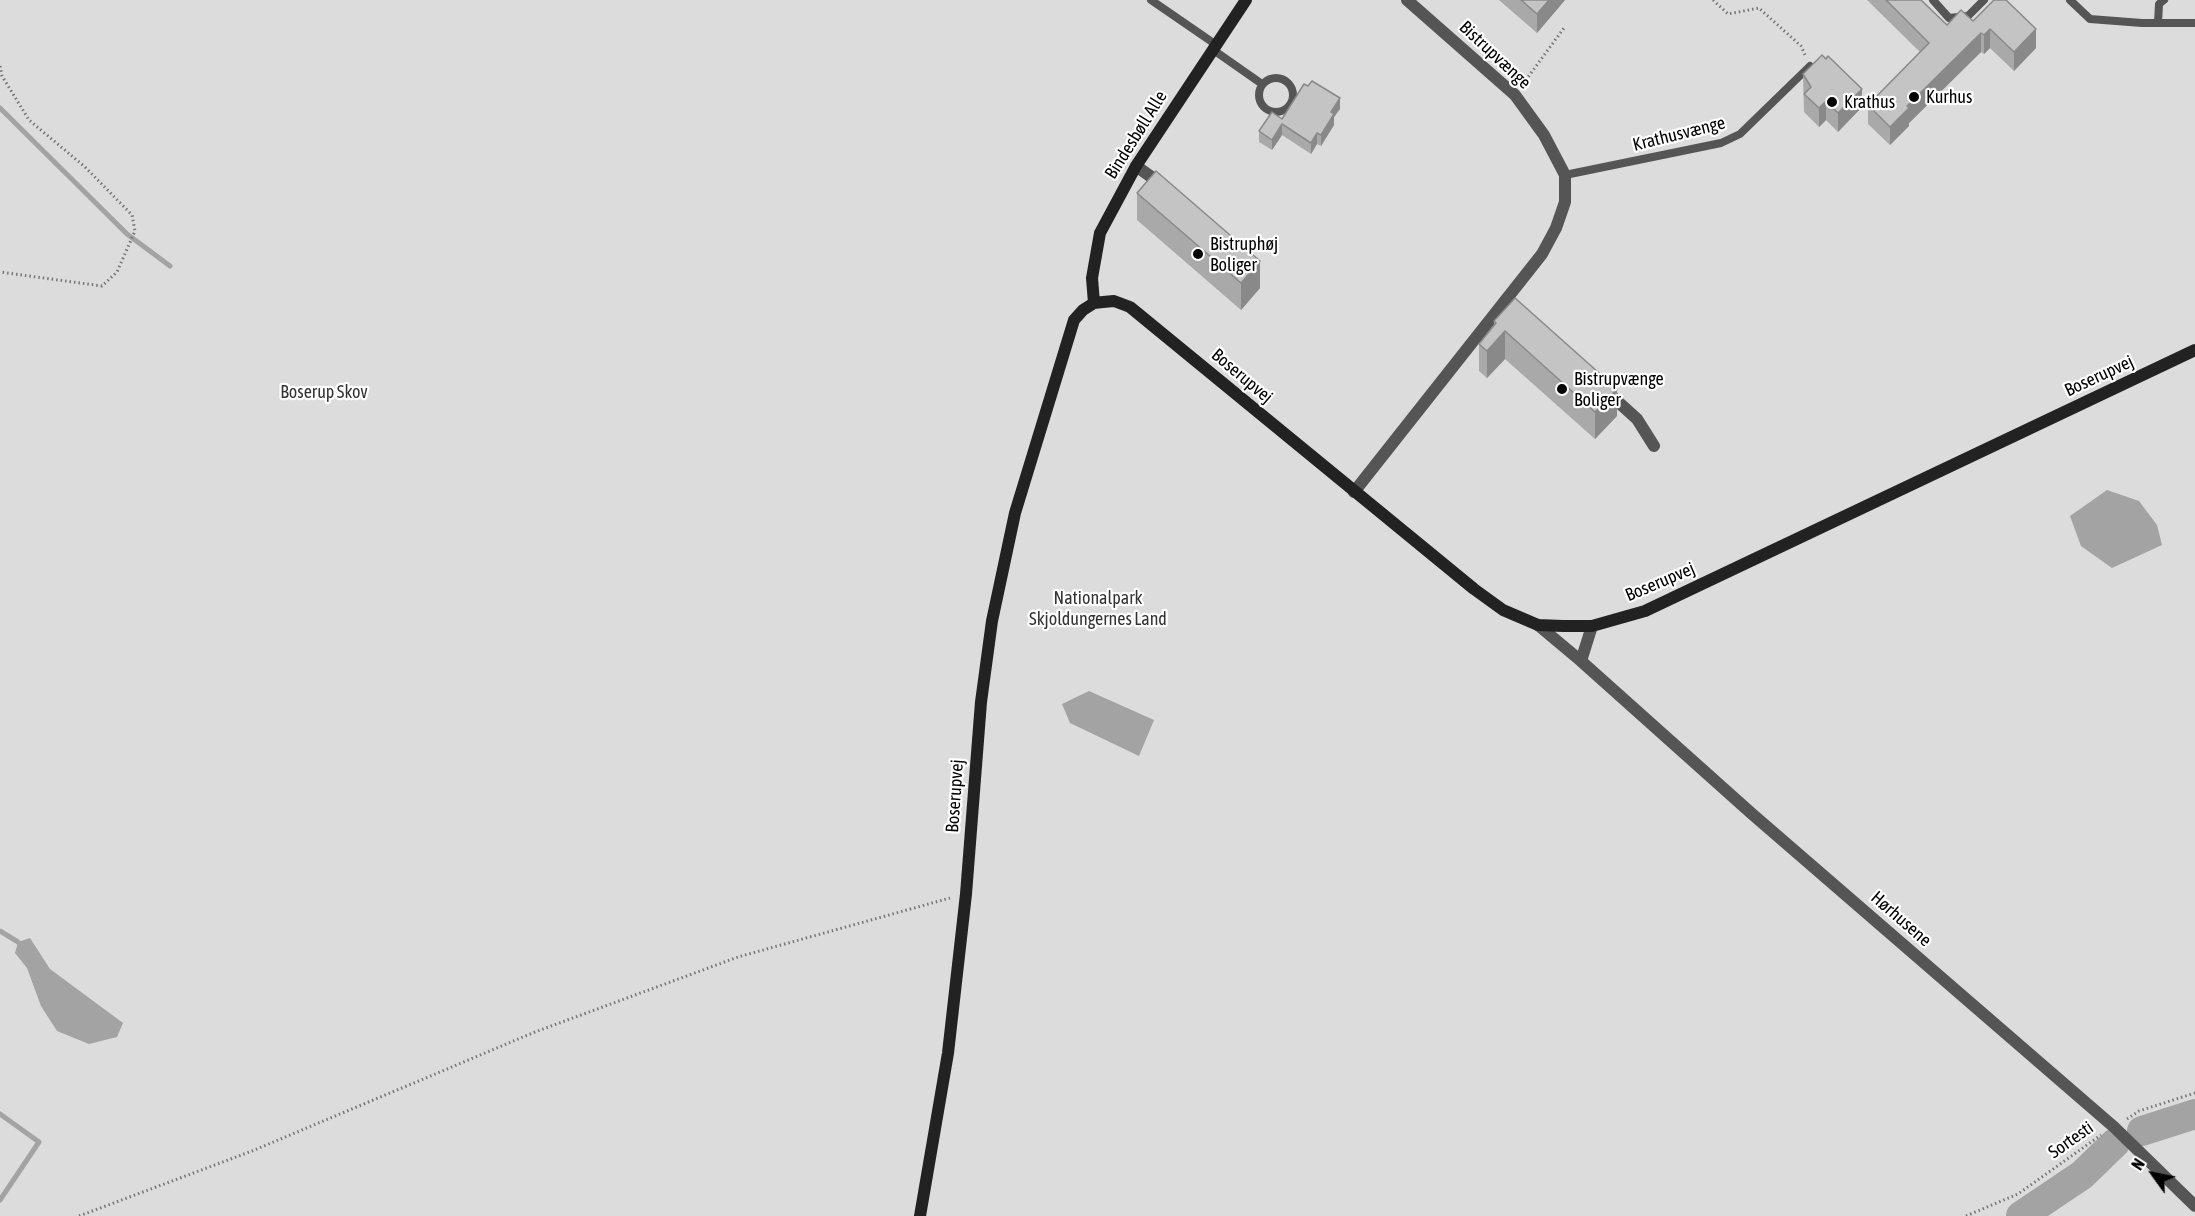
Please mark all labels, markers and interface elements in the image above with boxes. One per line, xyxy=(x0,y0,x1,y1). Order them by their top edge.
street label: Bistrupvænge xyxy=(1455,16,1535,94)
place label: Kurhus xyxy=(1926,86,1972,108)
street label: Bindesbøll Alle xyxy=(1100,87,1172,183)
marker: Kurhus xyxy=(1907,90,1921,104)
place label: Krathus xyxy=(1844,91,1895,113)
marker: Krathus xyxy=(1825,95,1839,109)
street label: Krathusvænge xyxy=(1631,112,1727,156)
place label: Bistruphøj Boliger xyxy=(1210,233,1278,276)
marker: Bistruphøj Boliger xyxy=(1191,247,1205,261)
street label: Boserupvej xyxy=(1207,344,1277,408)
street label: Boserupvej xyxy=(2061,351,2137,401)
place label: Bistrupvænge Boliger xyxy=(1574,368,1664,410)
park label: Boserup Skov xyxy=(280,381,368,403)
marker: Bistrupvænge Boliger xyxy=(1555,382,1569,396)
street label: Boserupvej xyxy=(1622,558,1698,606)
park label: Nationalpark Skjoldungernes Land xyxy=(1029,587,1167,630)
street label: Boserupvej xyxy=(942,759,968,833)
street label: Hørhusene xyxy=(1866,887,1936,951)
street label: Sortesti xyxy=(2044,1117,2098,1163)
north arrow xyxy=(2123,1144,2183,1204)
text: N xyxy=(2128,1155,2148,1173)

